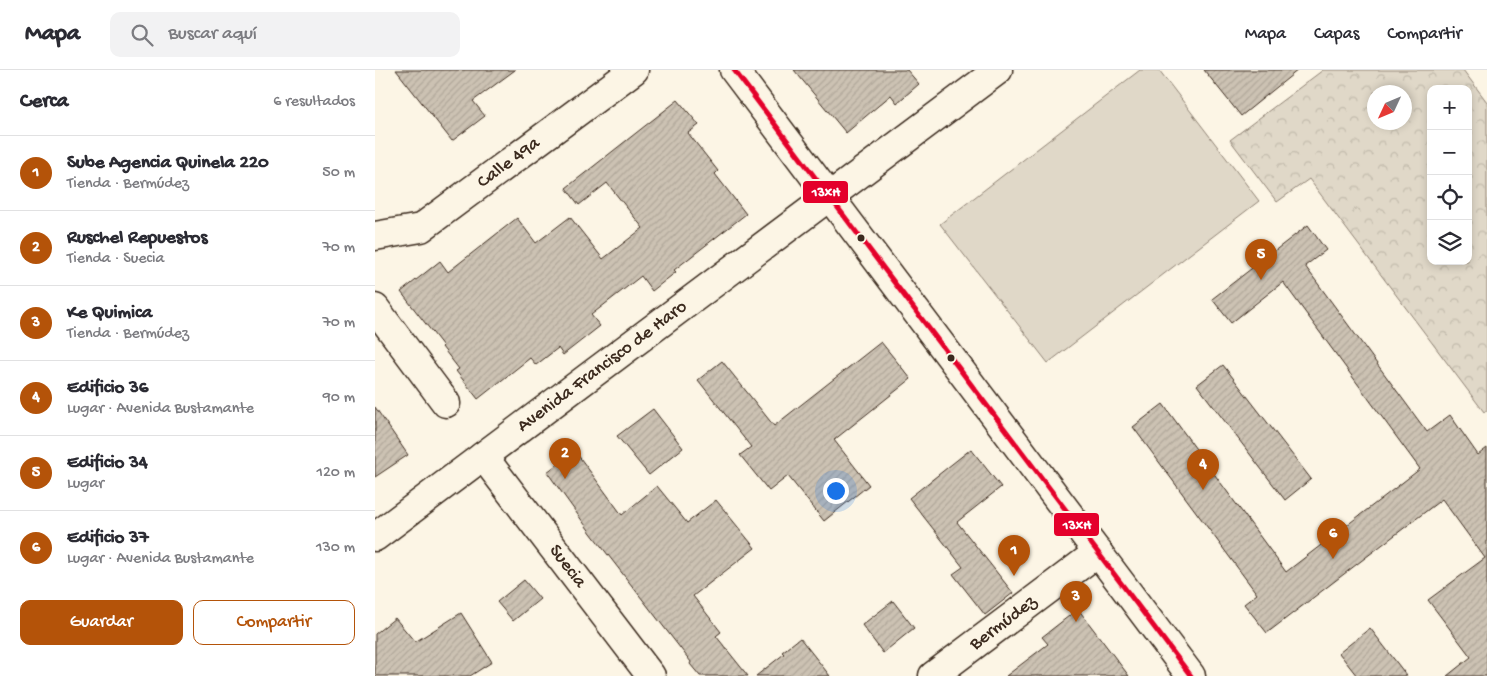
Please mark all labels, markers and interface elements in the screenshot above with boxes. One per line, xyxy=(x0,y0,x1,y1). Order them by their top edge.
search box xyxy=(110,12,460,57)
text: Mapa xyxy=(25,20,80,49)
icon: search xyxy=(128,21,156,49)
text: Buscar aquí xyxy=(168,23,257,46)
text: Mapa xyxy=(1245,24,1286,45)
text: Capas xyxy=(1314,24,1359,45)
text: Compartir xyxy=(1387,24,1462,45)
north arrow xyxy=(1367,85,1412,130)
map controls xyxy=(1427,85,1472,265)
button: + xyxy=(1427,85,1472,130)
text: Cerca xyxy=(20,90,68,115)
text: 6 resultados xyxy=(273,93,355,112)
button: − xyxy=(1427,130,1472,175)
street label: Calle 49a xyxy=(473,131,546,194)
text: Sube Agencia Quinela 220 xyxy=(67,152,269,175)
text: 1 xyxy=(33,164,39,183)
text: 50 m xyxy=(322,164,355,183)
text: Tienda · Bermúdez xyxy=(67,175,189,194)
button: locate xyxy=(1427,175,1472,220)
line badge: 13xH xyxy=(802,180,849,204)
text: 13xH xyxy=(811,185,841,202)
button: layers xyxy=(1427,220,1472,265)
text: Ruschel Repuestos xyxy=(67,227,207,250)
unlabelled marker xyxy=(856,233,866,243)
text: 2 xyxy=(32,239,40,258)
text: 70 m xyxy=(322,239,355,258)
pin: 5 xyxy=(1245,239,1277,280)
text: Tienda · Suecia xyxy=(67,250,164,269)
street label: Avenida Francisco de Haro xyxy=(513,295,692,438)
text: Ke Quimica xyxy=(67,302,152,325)
text: 3 xyxy=(32,314,40,333)
text: 70 m xyxy=(322,314,355,333)
text: Tienda · Bermúdez xyxy=(67,325,189,344)
unlabelled marker xyxy=(946,353,956,363)
text: Edificio 36 xyxy=(67,377,148,400)
text: 4 xyxy=(32,389,40,408)
text: 90 m xyxy=(323,389,355,408)
text: Lugar · Avenida Bustamante xyxy=(67,400,254,419)
pin: 2 xyxy=(549,438,581,479)
pin: 4 xyxy=(1187,449,1219,490)
text: Edificio 34 xyxy=(67,452,148,475)
text: 5 xyxy=(32,464,40,483)
text: 120 m xyxy=(316,464,355,483)
text: Lugar xyxy=(67,475,104,494)
your location xyxy=(823,478,849,504)
line badge: 13xH xyxy=(1053,512,1100,537)
text: 13xH xyxy=(1062,518,1092,535)
pin: 6 xyxy=(1317,518,1349,559)
text: Edificio 37 xyxy=(67,527,149,550)
pin: 1 xyxy=(998,535,1030,576)
text: 6 xyxy=(32,539,40,558)
text: 130 m xyxy=(316,539,355,558)
street label: Suecia xyxy=(543,540,592,594)
text: Lugar · Avenida Bustamante xyxy=(67,550,254,569)
pin: 3 xyxy=(1060,581,1092,622)
street label: Bermúdez xyxy=(964,590,1042,656)
button: Guardar xyxy=(20,600,183,645)
button: Compartir xyxy=(193,600,355,645)

